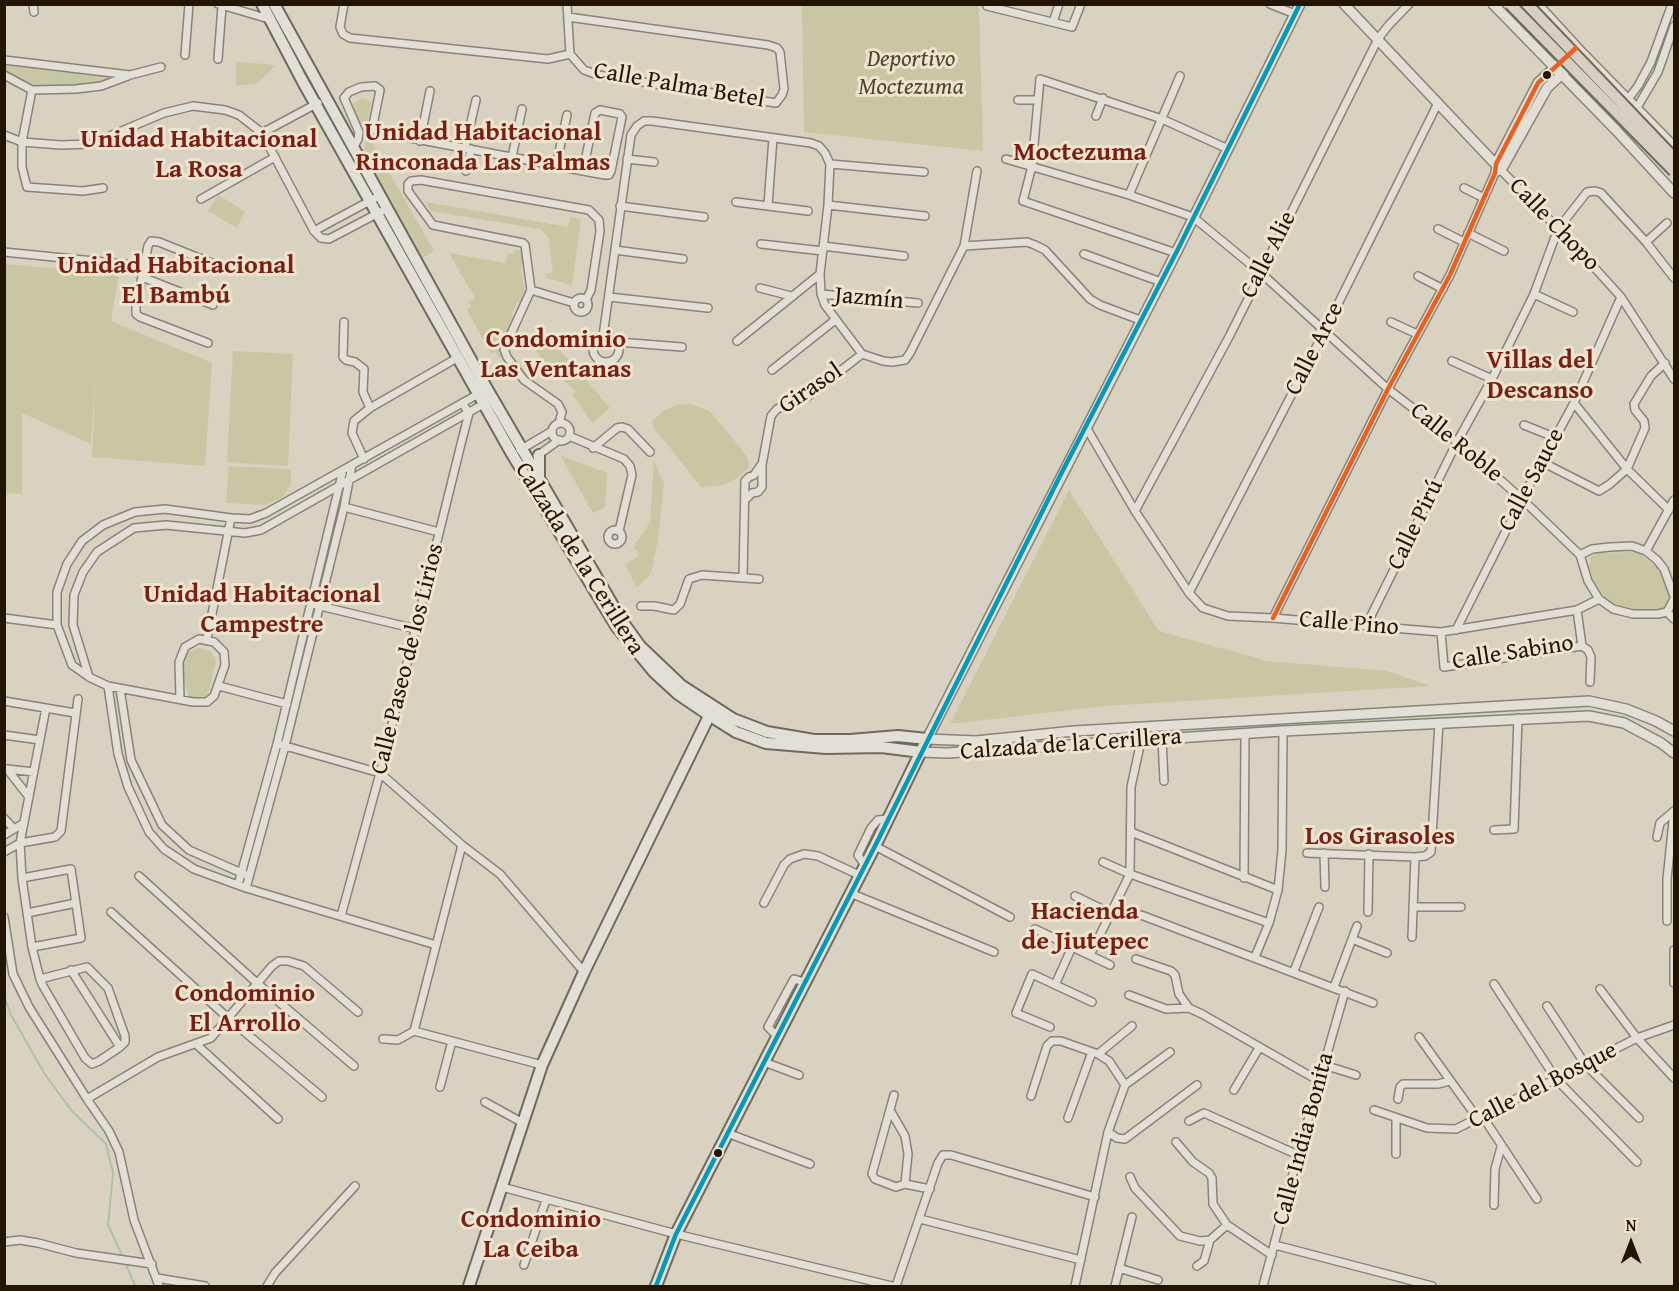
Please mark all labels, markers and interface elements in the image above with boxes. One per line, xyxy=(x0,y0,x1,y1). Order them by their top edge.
park label: Deportivo Moctezuma xyxy=(858,46,964,102)
street label: Calle Palma Betel xyxy=(591,57,767,115)
unlabelled marker xyxy=(1541,69,1553,81)
district label: Unidad Habitacional Rinconada Las Palmas xyxy=(355,117,611,178)
district label: Unidad Habitacional La Rosa xyxy=(80,124,318,186)
district label: Moctezuma xyxy=(1013,137,1147,169)
street label: Calle Chopo xyxy=(1503,172,1605,278)
street label: Calle Alie xyxy=(1235,207,1303,303)
district label: Unidad Habitacional El Bambú xyxy=(57,250,295,312)
street label: Jazmín xyxy=(833,282,905,316)
street label: Calle Arce xyxy=(1279,298,1351,400)
district label: Condominio Las Ventanas xyxy=(481,324,631,386)
district label: Villas del Descanso xyxy=(1486,345,1594,406)
street label: Girasol xyxy=(774,357,848,421)
street label: Calle Roble xyxy=(1404,397,1508,489)
street label: Calle Sauce xyxy=(1493,424,1571,536)
street label: Calzada de la Cerillera xyxy=(508,457,650,661)
street label: Calle Pirú xyxy=(1382,475,1450,575)
street label: Calle Paseo de los Lirios xyxy=(365,541,451,777)
district label: Unidad Habitacional Campestre xyxy=(143,579,381,640)
street label: Calle Pino xyxy=(1298,605,1400,643)
street label: Calle Sabino xyxy=(1450,629,1576,677)
street label: Calzada de la Cerillera xyxy=(959,723,1183,767)
district label: Los Girasoles xyxy=(1305,821,1455,853)
district label: Hacienda de Jiutepec xyxy=(1021,896,1149,958)
district label: Condominio El Arrollo xyxy=(175,978,315,1040)
street label: Calle del Bosque xyxy=(1464,1036,1622,1136)
street label: Calle India Bonita xyxy=(1267,1050,1341,1228)
unlabelled marker xyxy=(712,1147,724,1159)
district label: Condominio La Ceiba xyxy=(461,1204,601,1266)
north arrow xyxy=(1601,1213,1661,1273)
text: N xyxy=(1626,1213,1636,1237)

